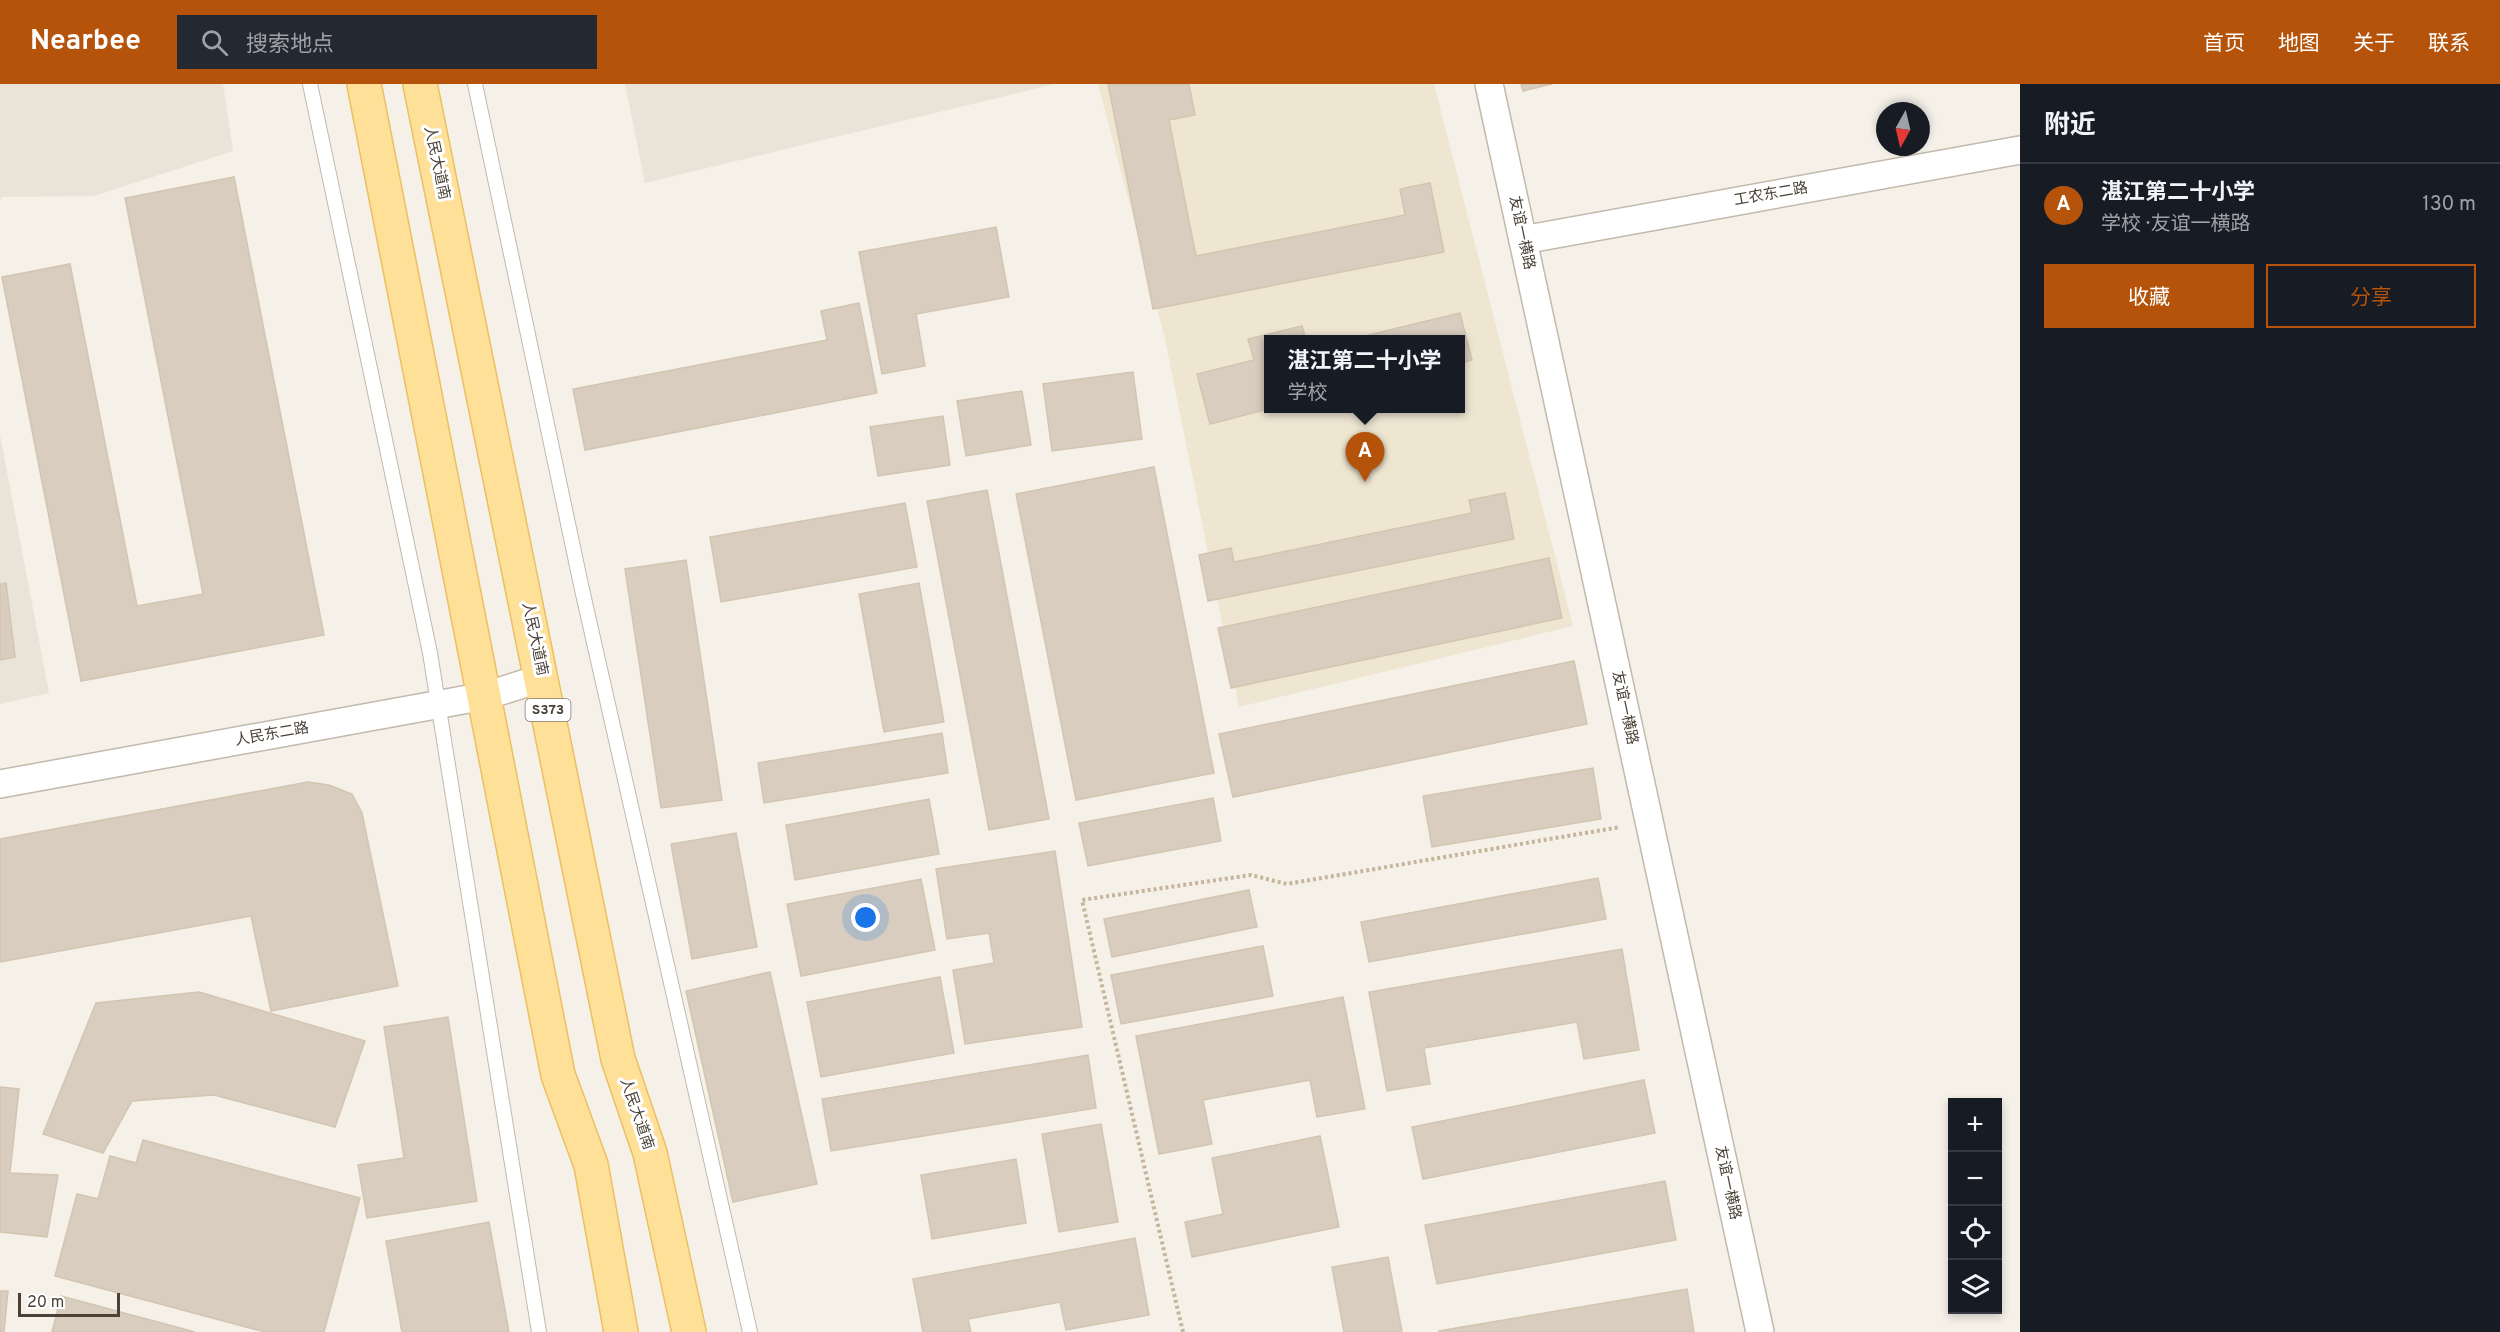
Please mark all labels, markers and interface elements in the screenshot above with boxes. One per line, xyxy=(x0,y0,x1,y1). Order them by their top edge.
search box xyxy=(177,15,597,69)
text: Nearbee xyxy=(30,24,141,60)
icon: search xyxy=(198,26,231,59)
text: 首页 xyxy=(2203,31,2245,58)
text: 地图 xyxy=(2278,31,2320,58)
text: 关于 xyxy=(2353,31,2395,58)
text: 联系 xyxy=(2428,31,2470,58)
text: 搜索地点 xyxy=(246,32,334,59)
north arrow xyxy=(1876,102,1930,156)
text: 附近 xyxy=(2044,110,2096,143)
street label: 人民大道南 xyxy=(419,124,453,202)
street label: 工农东二路 xyxy=(1732,179,1810,211)
text: 湛江第二十小学 xyxy=(2101,180,2255,207)
text: A xyxy=(2056,192,2071,218)
text: 130 m xyxy=(2422,192,2476,218)
street label: 友谊一横路 xyxy=(1504,194,1538,272)
text: 学校 · 友谊一横路 xyxy=(2101,212,2250,238)
button: 收藏 xyxy=(2044,264,2254,328)
button: 分享 xyxy=(2266,264,2476,328)
popup xyxy=(1264,335,1465,413)
text: 湛江第二十小学 xyxy=(1287,349,1442,376)
text: 学校 xyxy=(1287,381,1327,407)
pin: A xyxy=(1346,432,1384,482)
street label: 人民大道南 xyxy=(517,600,551,678)
street label: 友谊一横路 xyxy=(1607,669,1641,747)
road number: S373 xyxy=(526,699,570,721)
street label: 人民东二路 xyxy=(233,719,311,751)
your location xyxy=(851,903,880,932)
street label: 人民大道南 xyxy=(615,1075,657,1153)
map controls xyxy=(1948,1098,2002,1314)
button: + xyxy=(1948,1098,2002,1152)
street label: 友谊一横路 xyxy=(1710,1144,1744,1222)
button: − xyxy=(1948,1152,2002,1206)
button: locate xyxy=(1948,1206,2002,1260)
button: layers xyxy=(1948,1260,2002,1314)
scale bar xyxy=(18,1290,120,1318)
text: 20 m xyxy=(27,1293,64,1313)

